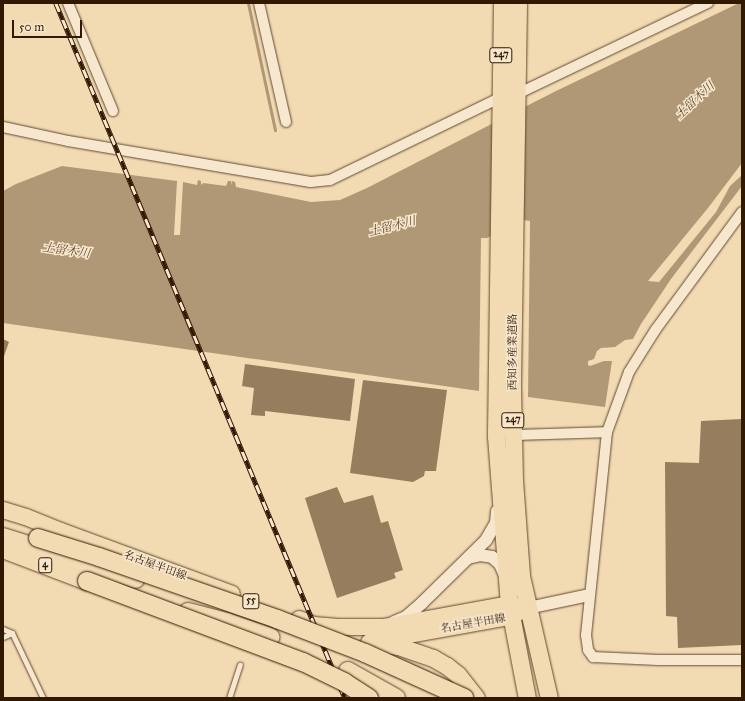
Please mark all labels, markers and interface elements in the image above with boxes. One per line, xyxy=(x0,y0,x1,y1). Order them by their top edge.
scale bar xyxy=(14,12,84,38)
text: 50 m xyxy=(19,20,44,34)
road number: 247 xyxy=(489,47,513,63)
water label: 土留木川 xyxy=(673,79,717,123)
water label: 土留木川 xyxy=(367,214,417,240)
water label: 土留木川 xyxy=(41,241,91,261)
street label: 西知多産業道路 xyxy=(506,314,520,390)
road number: 247 xyxy=(501,412,525,428)
street label: 名古屋半田線 xyxy=(122,549,188,583)
road number: 4 xyxy=(38,557,52,573)
road number: 55 xyxy=(242,593,260,609)
street label: 名古屋半田線 xyxy=(439,612,507,636)

